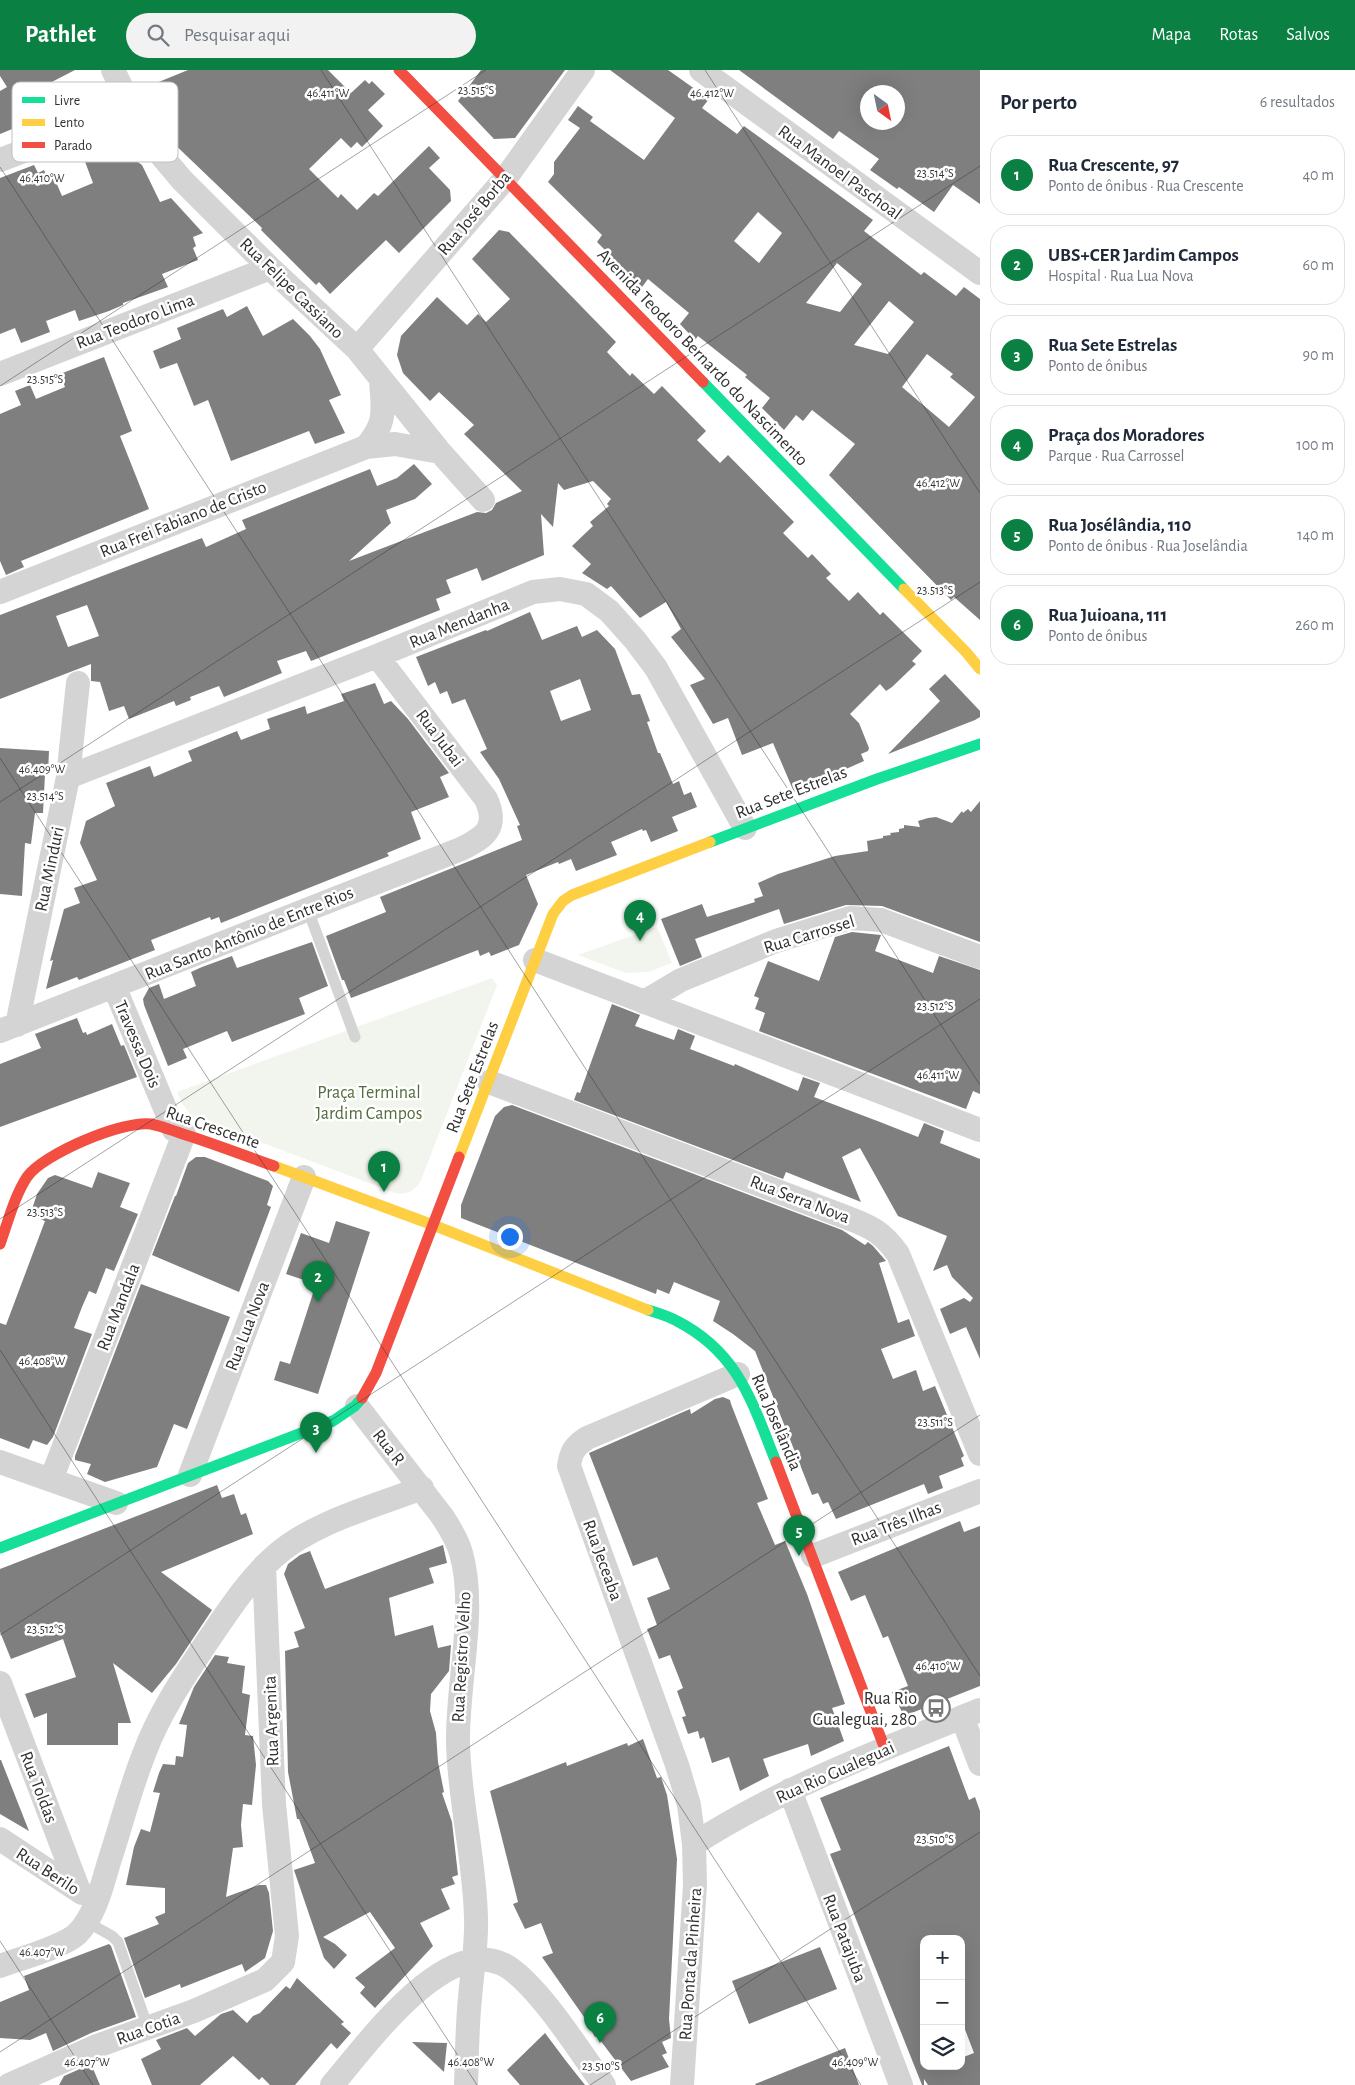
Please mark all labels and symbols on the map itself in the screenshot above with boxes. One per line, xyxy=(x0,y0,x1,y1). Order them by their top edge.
legend xyxy=(12,82,178,162)
text: 23.515°S xyxy=(458,84,495,96)
north arrow xyxy=(860,85,905,130)
text: 46.411°W xyxy=(307,87,350,99)
text: 46.412°W xyxy=(690,87,734,99)
text: Livre xyxy=(54,94,80,108)
text: Lento xyxy=(54,116,85,130)
street label: Rua Manoel Paschoal xyxy=(774,122,905,224)
text: Parado xyxy=(54,139,92,153)
text: 23.514°S xyxy=(916,167,954,179)
street label: Rua José Borba xyxy=(435,168,515,259)
text: 46.410°W xyxy=(20,172,65,184)
street label: Rua Felipe Cassiano xyxy=(236,235,347,343)
street label: Avenida Teodoro Bernardo do Nascimento xyxy=(594,246,811,470)
street label: Rua Teodoro Lima xyxy=(74,291,197,353)
text: 23.515°S xyxy=(27,373,64,385)
text: 46.412°W xyxy=(916,477,960,489)
street label: Rua Frei Fabiano de Cristo xyxy=(98,478,269,562)
text: 23.513°S xyxy=(917,584,954,596)
street label: Rua Mendanha xyxy=(407,596,512,652)
street label: Rua Jubai xyxy=(412,707,466,771)
text: 46.409°W xyxy=(19,763,65,775)
street label: Rua Sete Estrelas xyxy=(733,763,850,822)
text: 23.514°S xyxy=(26,790,64,802)
street label: Rua Minduri xyxy=(32,825,68,913)
street label: Rua Santo Antônio de Entre Rios xyxy=(143,884,356,984)
pin: 4 xyxy=(624,900,656,941)
street label: Rua Carrossel xyxy=(762,913,857,957)
street label: Travessa Dois xyxy=(111,998,164,1091)
text: 23.512°S xyxy=(917,1000,954,1012)
street label: Rua Sete Estrelas xyxy=(443,1019,502,1136)
text: 46.411°W xyxy=(917,1069,960,1081)
park label: Praça Terminal Jardim Campos xyxy=(316,1084,422,1123)
street label: Rua Crescente xyxy=(163,1103,262,1152)
pin: 1 xyxy=(368,1151,400,1192)
street label: Rua Serra Nova xyxy=(747,1173,852,1227)
text: 23.513°S xyxy=(27,1206,64,1218)
your location xyxy=(497,1224,523,1250)
street label: Rua Mandala xyxy=(94,1261,144,1354)
pin: 2 xyxy=(302,1261,334,1302)
street label: Rua Lua Nova xyxy=(223,1279,273,1374)
text: 46.408°W xyxy=(19,1355,65,1367)
street label: Rua Joselândia xyxy=(748,1371,804,1473)
pin: 3 xyxy=(300,1412,332,1453)
text: 23.511°S xyxy=(917,1416,953,1428)
street label: Rua R xyxy=(369,1426,408,1469)
street label: Rua Três Ilhas xyxy=(849,1498,944,1549)
pin: 5 xyxy=(783,1515,815,1556)
street label: Rua Jeceaba xyxy=(579,1517,625,1603)
street label: Rua Registro Velho xyxy=(450,1591,474,1723)
text: 23.512°S xyxy=(27,1623,64,1635)
text: 46.410°W xyxy=(916,1660,961,1672)
street label: Rua Argenita xyxy=(261,1675,283,1767)
place label: Rua Rio Gualeguai, 280 xyxy=(813,1690,917,1729)
bus stop icon: Rua Rio Gualeguai, 280 xyxy=(921,1693,951,1723)
street label: Rua Rio Gualeguai xyxy=(774,1739,897,1807)
street label: Rua Toldas xyxy=(16,1749,60,1826)
text: 23.510°S xyxy=(916,1833,954,1845)
street label: Rua Berilo xyxy=(13,1845,82,1899)
street label: Rua Ponta da Pinheira xyxy=(677,1887,705,2041)
street label: Rua Patajuba xyxy=(819,1892,869,1985)
text: 46.407°W xyxy=(19,1946,65,1958)
pin: 6 xyxy=(584,2002,616,2043)
street label: Rua Cotia xyxy=(114,2009,183,2049)
text: 46.407°W xyxy=(64,2056,110,2068)
text: 46.408°W xyxy=(448,2056,494,2068)
text: 46.409°W xyxy=(832,2056,878,2068)
text: 23.510°S xyxy=(582,2060,620,2072)

